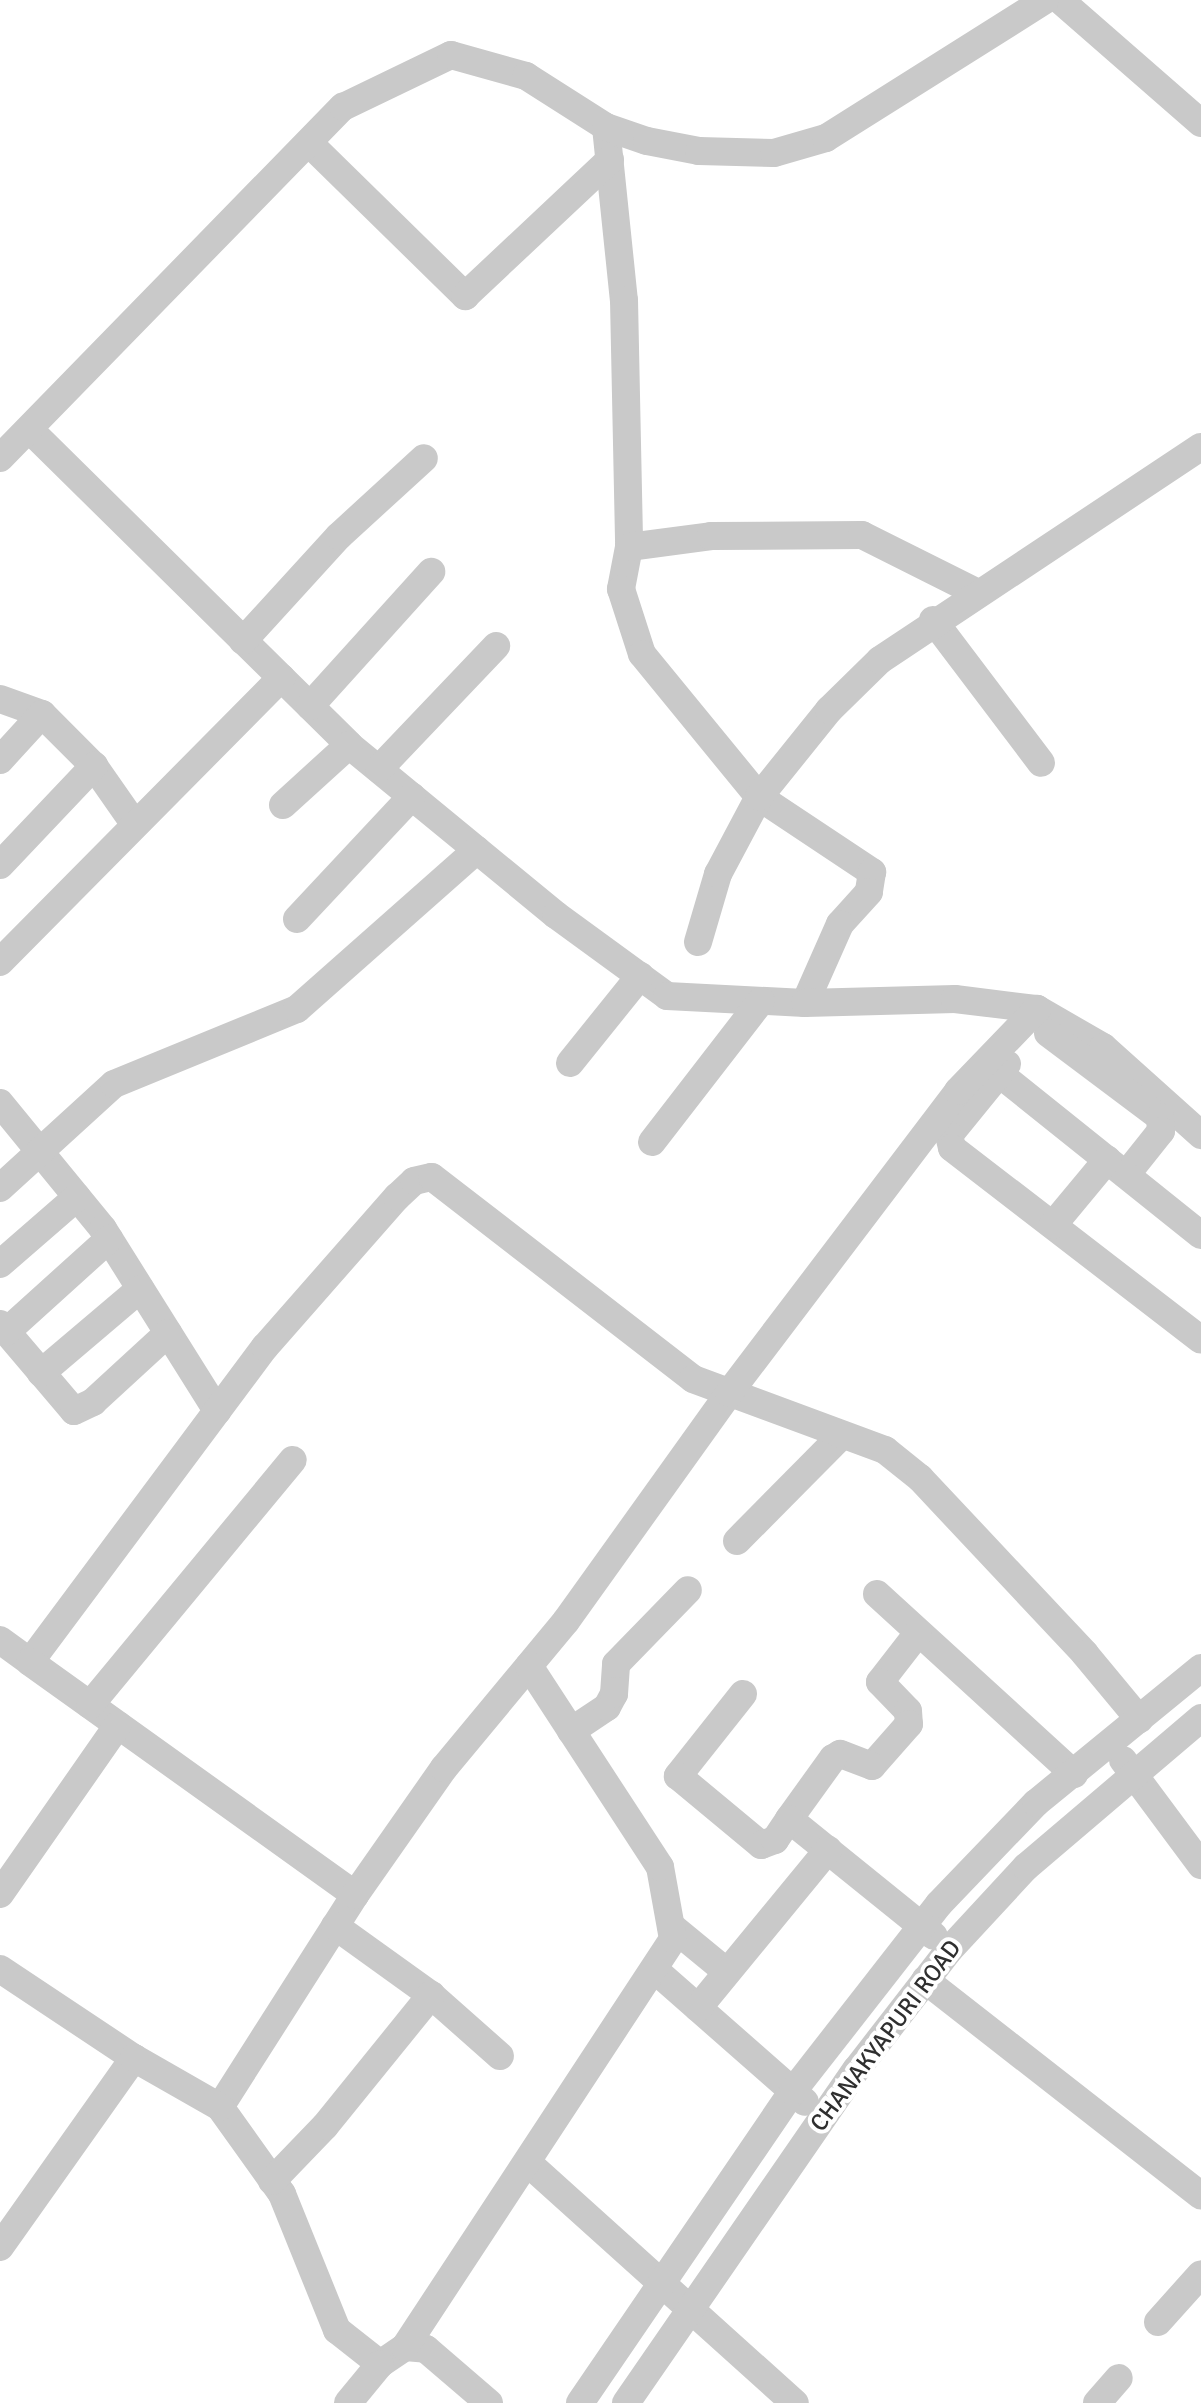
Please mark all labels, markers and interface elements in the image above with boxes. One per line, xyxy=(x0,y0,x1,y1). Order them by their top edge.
street label: CHANAKYAPURI ROAD xyxy=(805,1935,967,2137)

